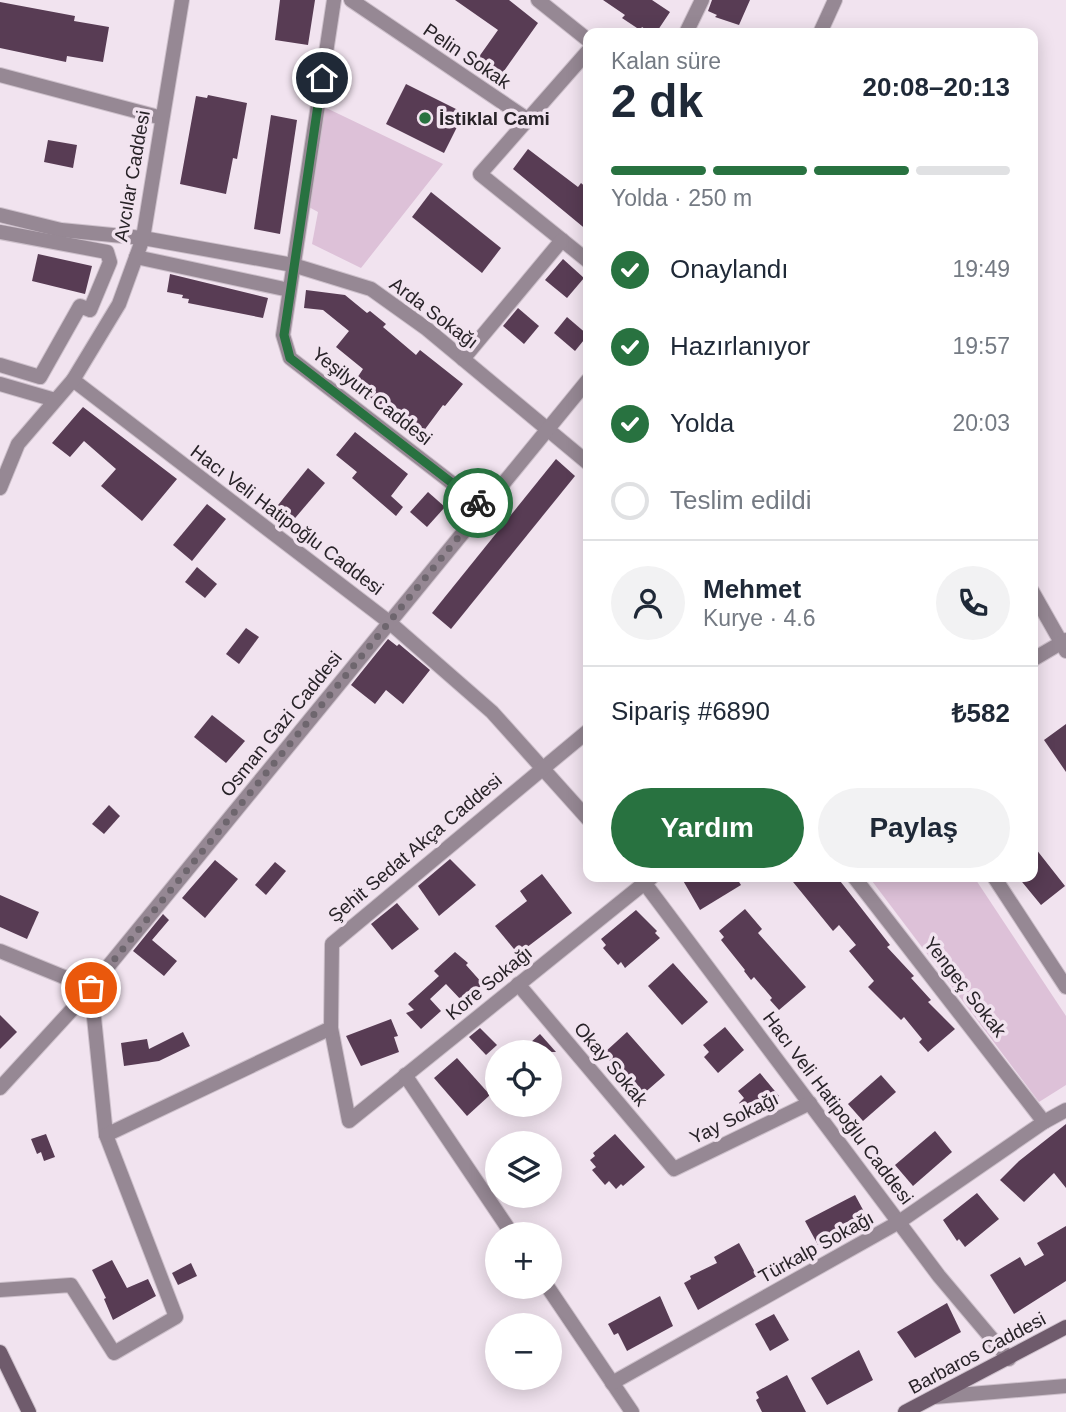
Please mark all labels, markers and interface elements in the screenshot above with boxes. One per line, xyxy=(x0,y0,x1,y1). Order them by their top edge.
street label: Pelin Sokak xyxy=(420,19,515,93)
pin xyxy=(292,48,352,108)
text: Kalan süre xyxy=(611,48,721,74)
icon: home xyxy=(303,59,341,97)
text: 20:08–20:13 xyxy=(863,72,1010,102)
text: 2 dk xyxy=(611,75,703,127)
place label: İstiklal Cami xyxy=(439,108,550,129)
street label: Avcılar Caddesi xyxy=(110,109,154,243)
marker: İstiklal Cami xyxy=(417,110,433,126)
text: Yolda · 250 m xyxy=(611,185,752,211)
icon: check xyxy=(611,251,649,289)
text: Onaylandı xyxy=(670,254,789,284)
text: 19:49 xyxy=(952,256,1010,282)
street label: Arda Sokağı xyxy=(386,273,482,353)
icon: check xyxy=(611,328,649,366)
text: Hazırlanıyor xyxy=(670,331,810,361)
text: 19:57 xyxy=(952,333,1010,359)
street label: Yeşilyurt Caddesi xyxy=(308,343,436,449)
icon: check xyxy=(611,405,649,443)
text: Yolda xyxy=(670,408,734,438)
text: 20:03 xyxy=(952,410,1010,436)
street label: Hacı Veli Hatipoğlu Caddesi xyxy=(187,441,387,599)
courier xyxy=(443,468,513,538)
icon: bike xyxy=(459,484,497,522)
text: Teslim edildi xyxy=(670,485,812,515)
button: person xyxy=(611,566,685,640)
button: phone xyxy=(936,566,1010,640)
text: Mehmet xyxy=(703,574,801,604)
text: Kurye · 4.6 xyxy=(703,605,816,631)
street label: Osman Gazi Caddesi xyxy=(216,647,346,801)
text: Sipariş #6890 xyxy=(611,696,770,726)
text: ₺582 xyxy=(952,698,1010,728)
street label: Şehit Sedat Akça Caddesi xyxy=(324,769,506,927)
button: Yardım xyxy=(611,788,804,868)
button: Paylaş xyxy=(818,788,1010,868)
street label: Yengeç Sokak xyxy=(920,933,1011,1041)
street label: Kore Sokağı xyxy=(442,942,536,1024)
pin xyxy=(61,958,121,1018)
icon: bag xyxy=(72,969,110,1007)
street label: Hacı Veli Hatipoğlu Caddesi xyxy=(759,1008,917,1208)
street label: Okay Sokak xyxy=(570,1018,652,1110)
map controls xyxy=(485,1040,562,1390)
button: locate xyxy=(485,1040,562,1117)
street label: Yay Sokağı xyxy=(686,1088,782,1148)
button: layers xyxy=(485,1131,562,1208)
street label: Türkalp Sokağı xyxy=(755,1207,877,1287)
button: + xyxy=(485,1222,562,1299)
street label: Barbaros Caddesi xyxy=(905,1308,1049,1398)
button: − xyxy=(485,1313,562,1390)

